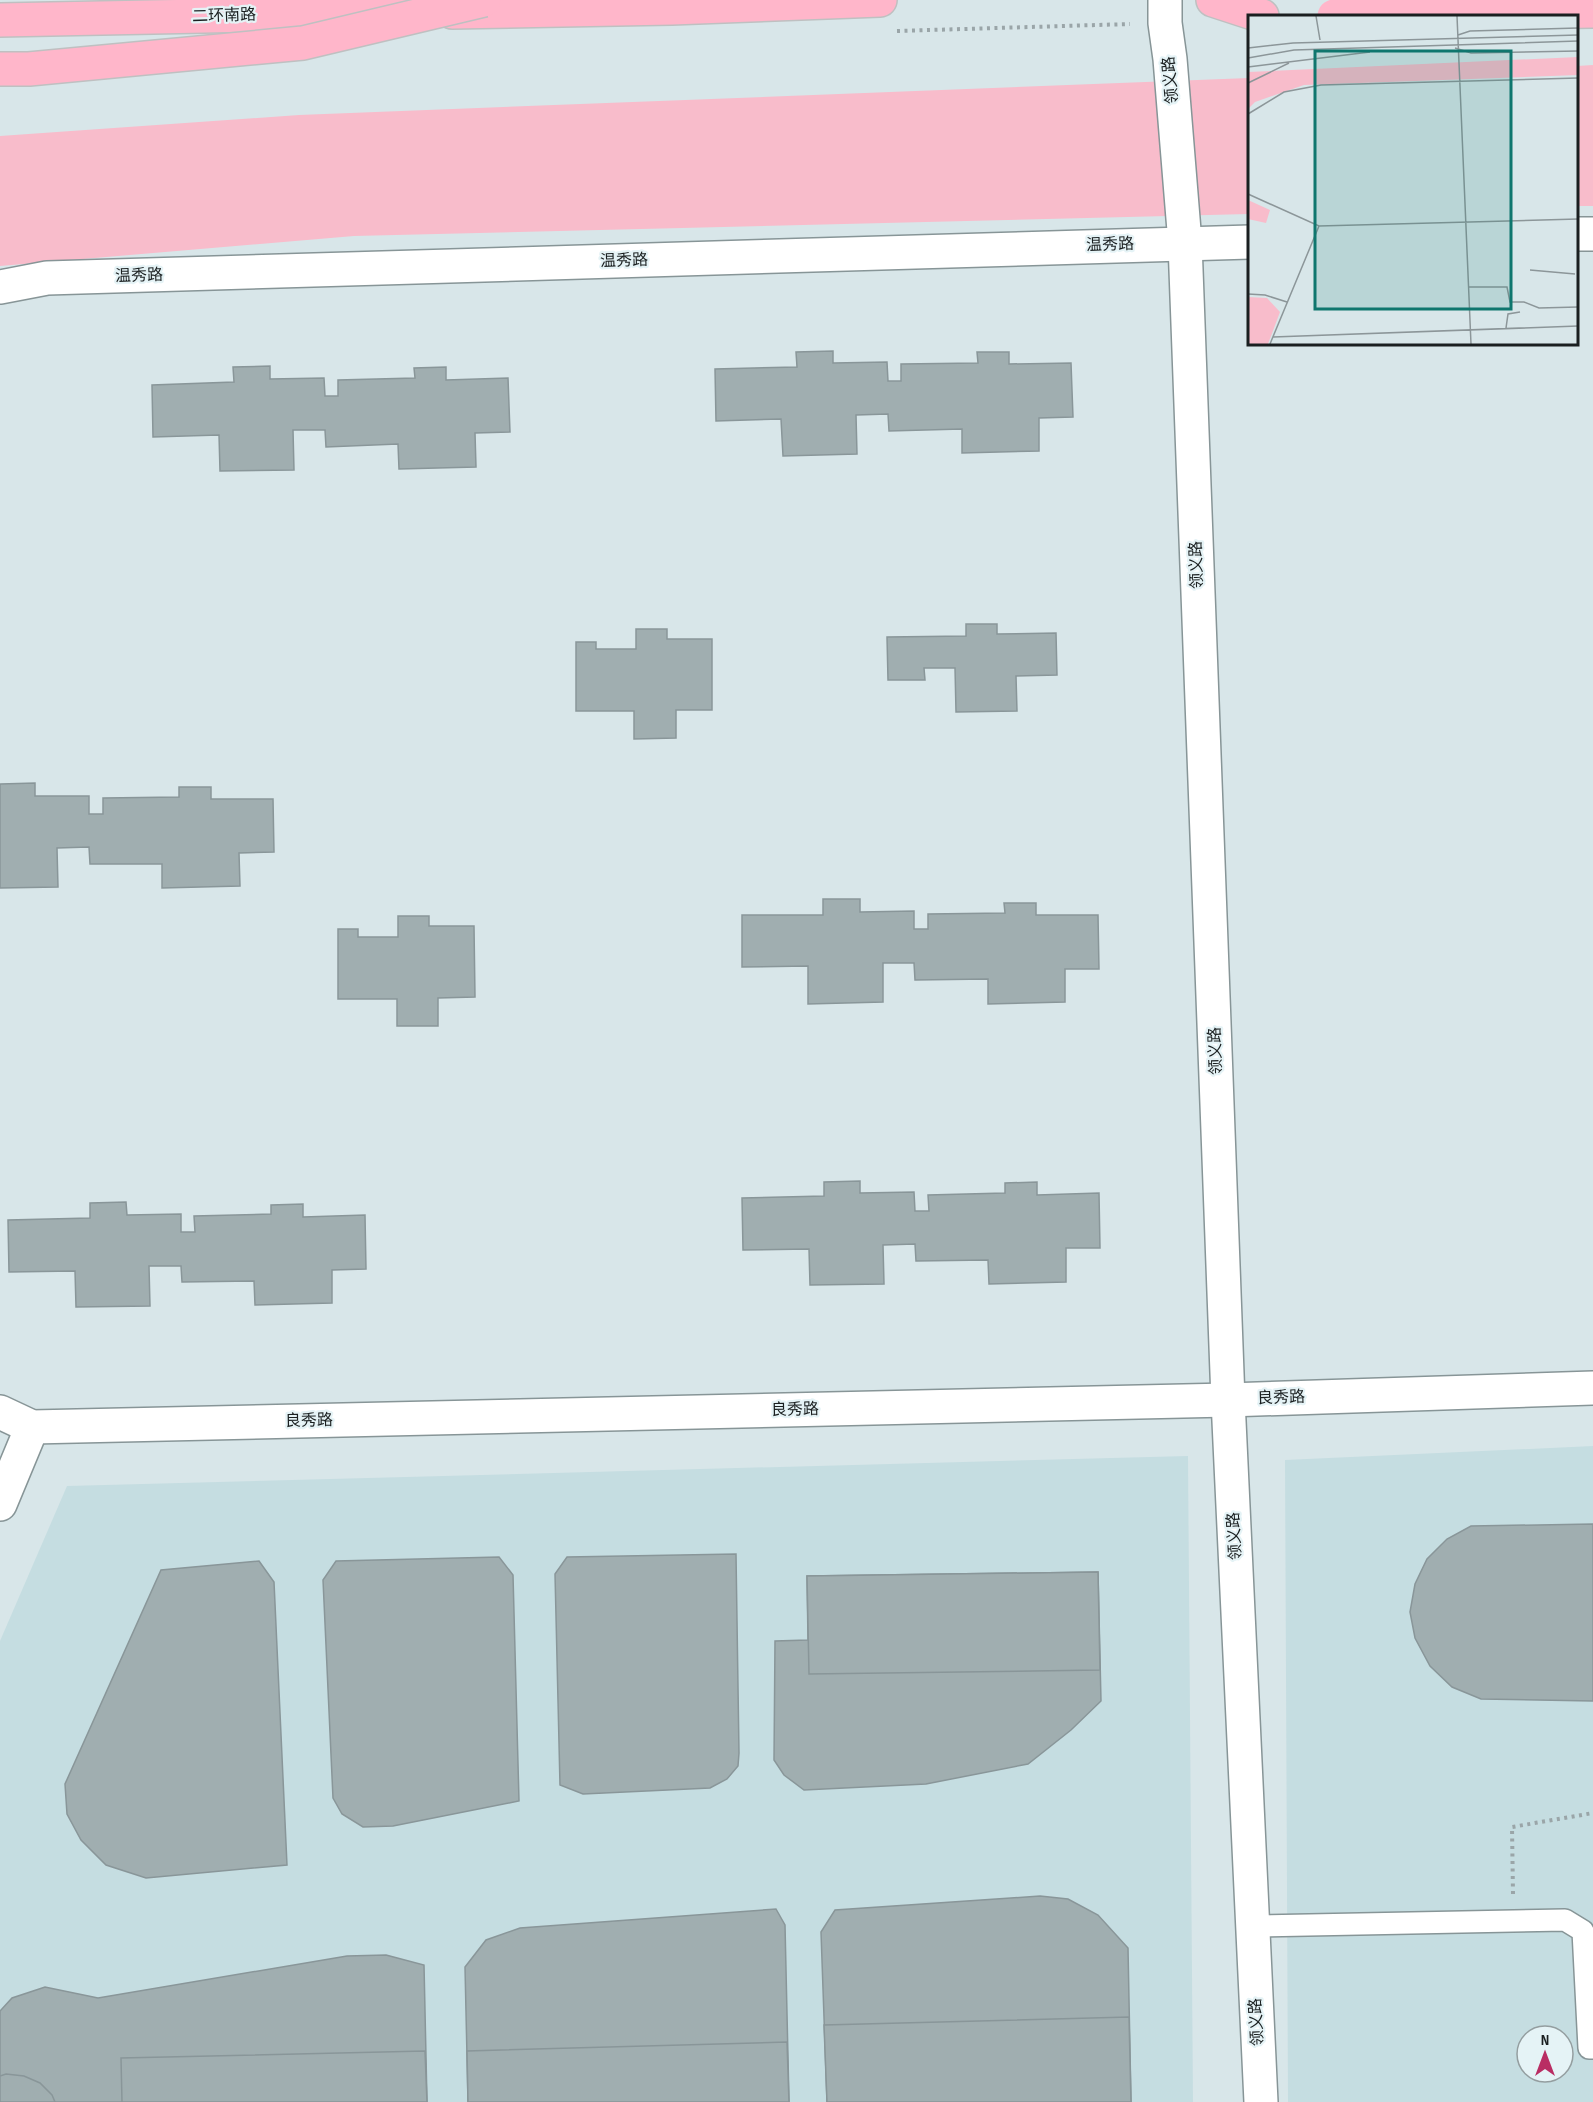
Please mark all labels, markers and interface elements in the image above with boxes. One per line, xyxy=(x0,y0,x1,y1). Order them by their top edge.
street label: 二环南路 xyxy=(192,5,256,27)
inset map xyxy=(1248,15,1578,345)
street label: 领义路 xyxy=(1159,55,1183,105)
street label: 温秀路 xyxy=(1086,235,1134,255)
street label: 温秀路 xyxy=(600,251,648,271)
street label: 温秀路 xyxy=(115,266,163,286)
street label: 领义路 xyxy=(1187,541,1207,589)
street label: 领义路 xyxy=(1206,1027,1226,1075)
street label: 良秀路 xyxy=(1257,1388,1305,1408)
street label: 良秀路 xyxy=(771,1400,819,1420)
street label: 良秀路 xyxy=(285,1411,333,1431)
street label: 领义路 xyxy=(1224,1512,1246,1560)
street label: 领义路 xyxy=(1246,1998,1268,2046)
north arrow xyxy=(1515,2024,1575,2084)
text: N xyxy=(1541,2031,1549,2050)

